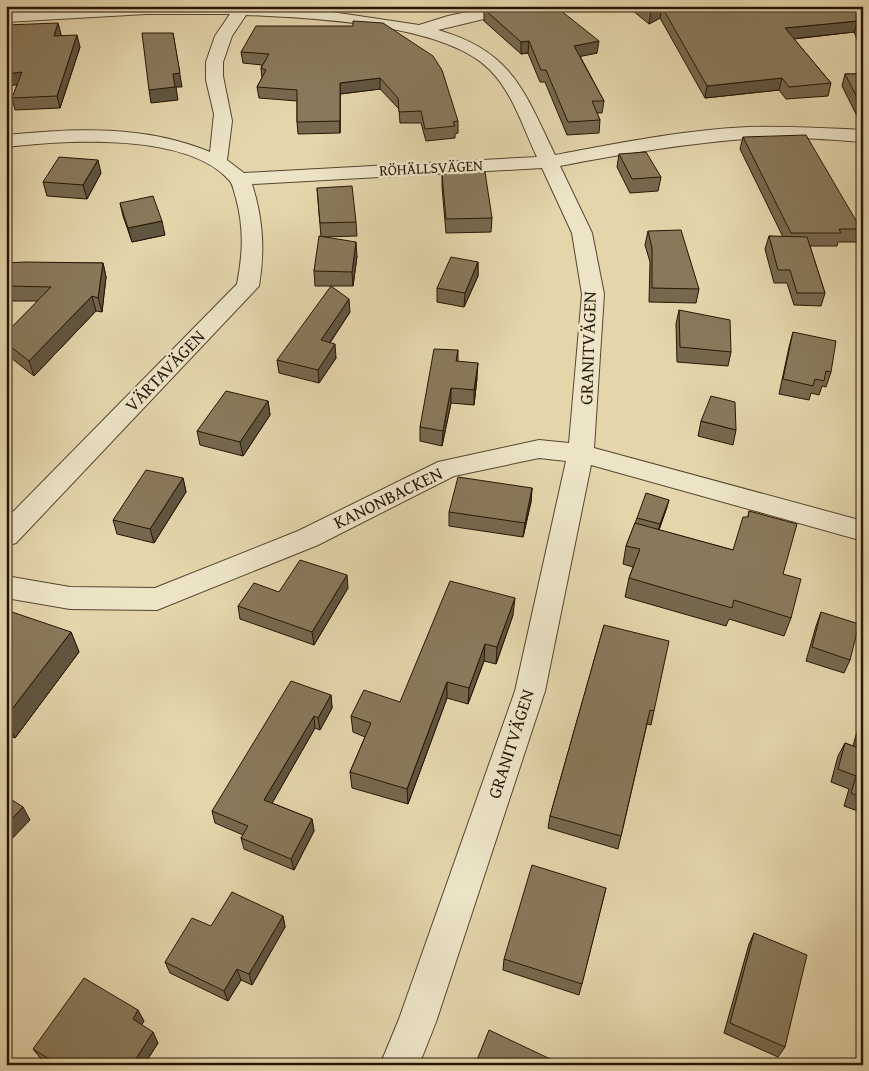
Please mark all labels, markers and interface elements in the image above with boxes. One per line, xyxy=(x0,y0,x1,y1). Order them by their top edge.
street label: RÖHÄLLSVÄGEN xyxy=(379,154,484,181)
street label: GRANITVÄGEN xyxy=(572,291,603,405)
street label: VÄRTAVÄGEN xyxy=(118,323,211,418)
street label: KANONBACKEN xyxy=(329,459,447,536)
street label: GRANITVÄGEN xyxy=(480,685,541,802)

